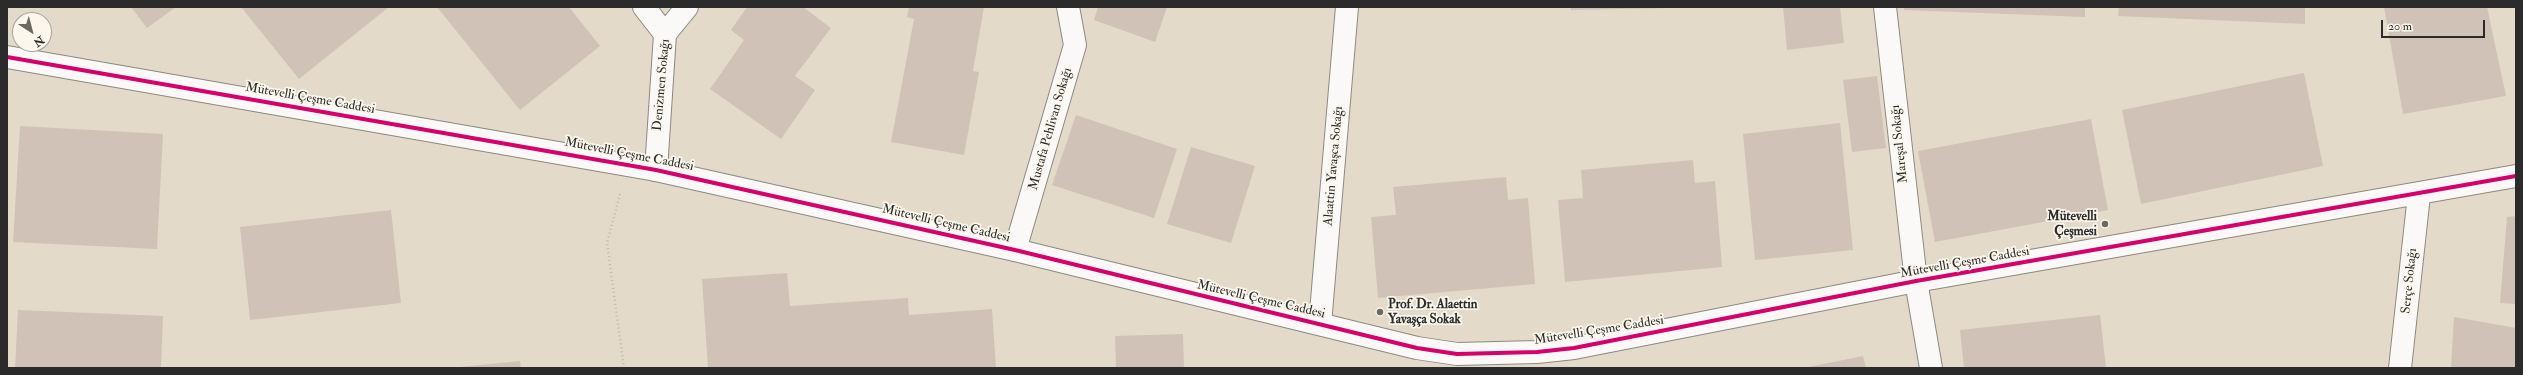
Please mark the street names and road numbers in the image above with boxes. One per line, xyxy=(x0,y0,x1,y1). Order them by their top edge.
street label: Denizmen Sokağı xyxy=(650,38,674,132)
street label: Mustafa Pehlivan Sokağı xyxy=(1026,66,1076,192)
street label: Mütevelli Çeşme Caddesi xyxy=(244,80,376,118)
street label: Mareşal Sokağı xyxy=(1888,104,1912,184)
street label: Alaattin Yavaşca Sokağı xyxy=(1321,106,1347,226)
street label: Mütevelli Çeşme Caddesi xyxy=(563,135,695,175)
street label: Mütevelli Çeşme Caddesi xyxy=(880,202,1012,246)
street label: Mütevelli Çeşme Caddesi xyxy=(1899,244,2031,282)
street label: Serçe Sokağı xyxy=(2399,248,2421,314)
street label: Mütevelli Çeşme Caddesi xyxy=(1195,278,1327,322)
street label: Mütevelli Çeşme Caddesi xyxy=(1533,313,1665,349)

